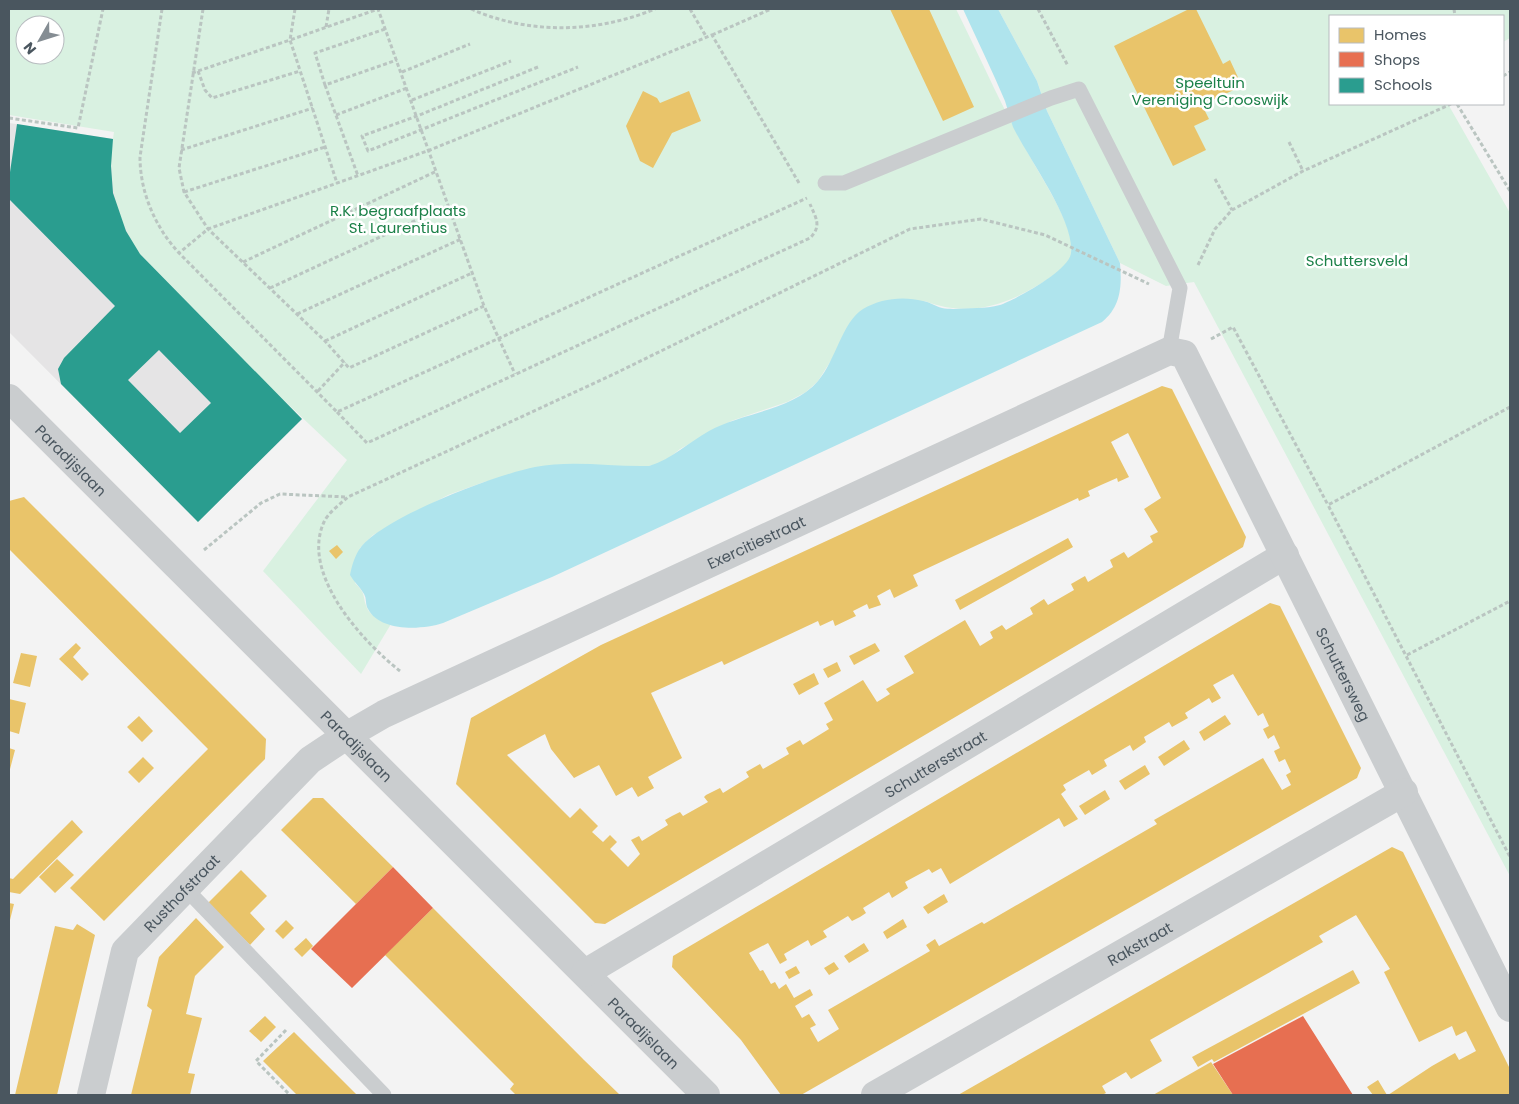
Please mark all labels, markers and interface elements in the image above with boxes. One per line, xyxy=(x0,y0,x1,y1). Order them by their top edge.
north arrow xyxy=(15,15,65,65)
legend xyxy=(1329,15,1504,105)
text: Homes xyxy=(1374,24,1427,45)
text: N xyxy=(19,38,41,59)
text: Shops xyxy=(1374,49,1420,70)
park label: Speeltuin Vereniging Crooswijk xyxy=(1132,72,1289,110)
text: Schools xyxy=(1374,74,1432,95)
park label: R.K. begraafplaats St. Laurentius xyxy=(330,200,466,238)
park label: Schuttersveld xyxy=(1306,250,1408,271)
street label: Paradijslaan xyxy=(31,420,112,501)
street label: Exercitiestraat xyxy=(704,510,809,574)
street label: Schuttersweg xyxy=(1311,624,1376,725)
street label: Paradijslaan xyxy=(316,705,397,786)
street label: Schuttersstraat xyxy=(880,725,990,802)
street label: Rusthofstraat xyxy=(139,849,224,936)
street label: Rakstraat xyxy=(1103,916,1176,970)
street label: Paradijslaan xyxy=(603,992,684,1073)

